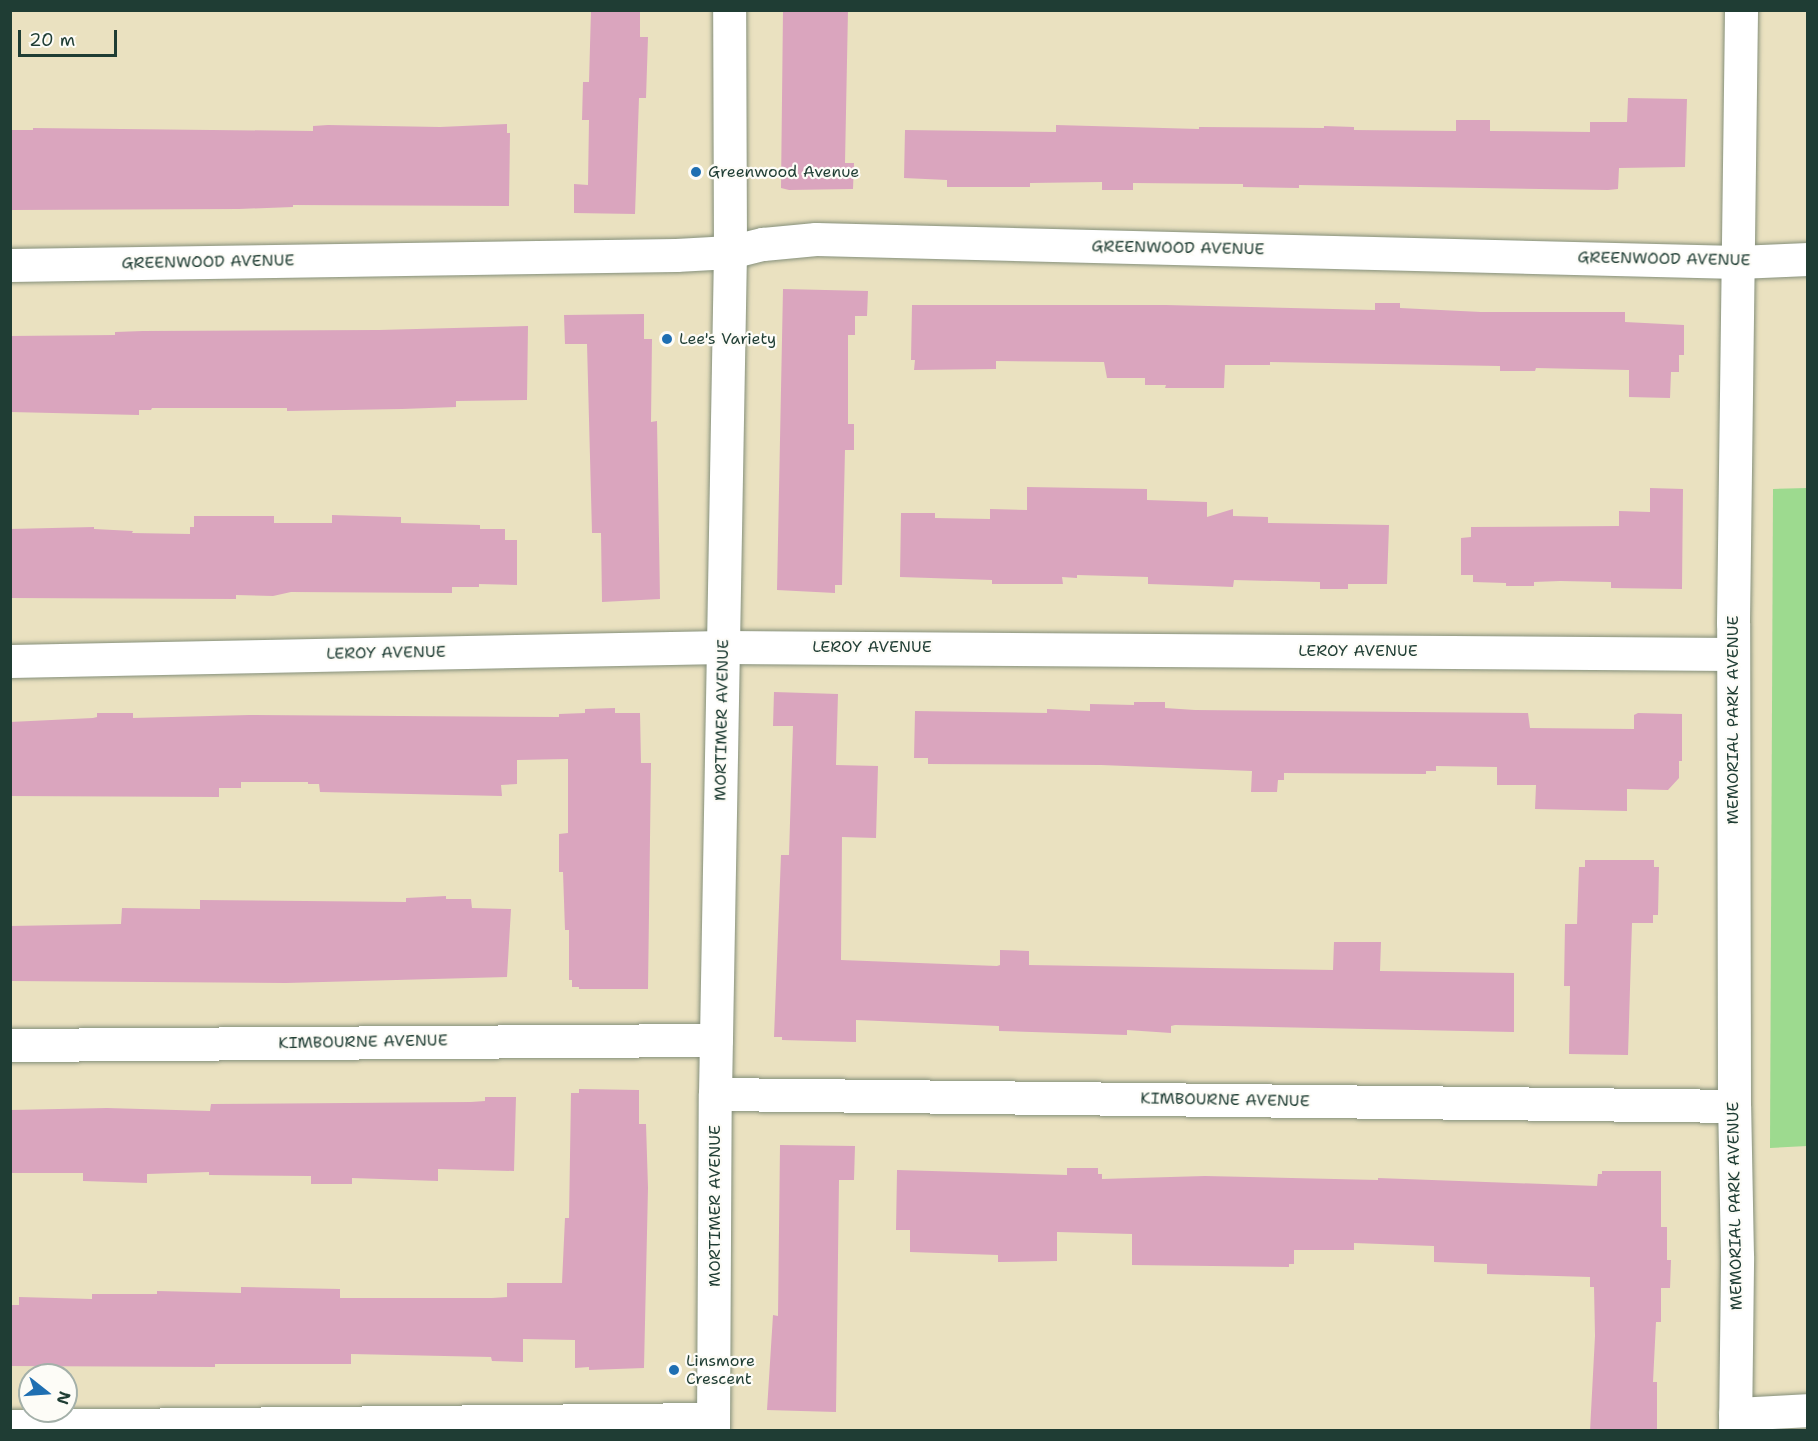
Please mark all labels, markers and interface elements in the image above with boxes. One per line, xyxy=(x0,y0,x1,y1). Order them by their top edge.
scale bar xyxy=(21,18,120,56)
text: 20 m xyxy=(29,28,75,52)
place label: Greenwood Avenue xyxy=(708,162,859,182)
marker: Greenwood Avenue xyxy=(689,165,703,179)
street label: GREENWOOD AVENUE xyxy=(1091,237,1265,259)
street label: GREENWOOD AVENUE xyxy=(1577,248,1751,270)
street label: GREENWOOD AVENUE xyxy=(121,251,295,273)
place label: Lee's Variety xyxy=(679,329,776,349)
marker: Lee's Variety xyxy=(660,332,674,346)
street label: MEMORIAL PARK AVENUE xyxy=(1723,616,1743,824)
street label: LEROY AVENUE xyxy=(812,637,932,657)
street label: MORTIMER AVENUE xyxy=(711,639,733,801)
street label: LEROY AVENUE xyxy=(1298,641,1418,661)
street label: LEROY AVENUE xyxy=(326,642,446,664)
street label: KIMBOURNE AVENUE xyxy=(278,1031,448,1053)
street label: KIMBOURNE AVENUE xyxy=(1140,1089,1310,1111)
street label: MEMORIAL PARK AVENUE xyxy=(1724,1101,1746,1311)
street label: MORTIMER AVENUE xyxy=(705,1125,725,1287)
place label: Linsmore Crescent xyxy=(686,1351,755,1389)
north arrow xyxy=(18,1363,78,1423)
marker: Linsmore Crescent xyxy=(667,1363,681,1377)
text: N xyxy=(52,1389,76,1407)

